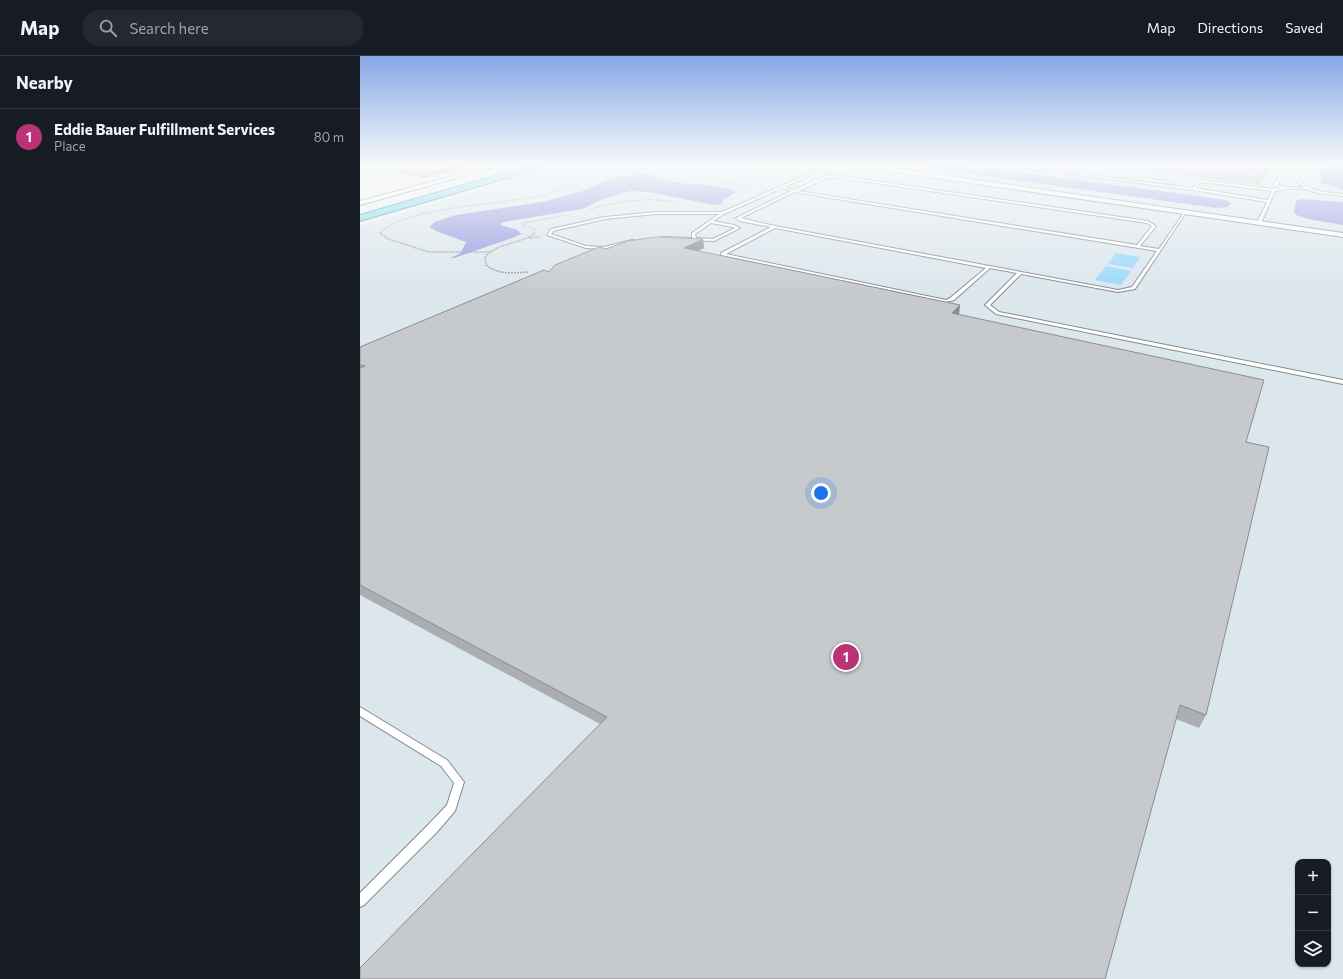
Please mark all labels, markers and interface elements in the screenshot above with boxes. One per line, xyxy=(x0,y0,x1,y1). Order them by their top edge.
search box xyxy=(83,10,363,46)
text: Map xyxy=(20,16,59,39)
icon: search xyxy=(97,17,119,39)
text: Search here xyxy=(129,19,209,37)
text: Map xyxy=(1147,19,1176,36)
text: Directions xyxy=(1198,19,1263,36)
text: Saved xyxy=(1285,19,1323,36)
text: Nearby xyxy=(16,72,73,93)
text: Eddie Bauer Fulfillment Services xyxy=(54,120,275,138)
text: 1 xyxy=(26,129,32,145)
text: 80 m xyxy=(314,129,344,145)
text: Place xyxy=(54,138,86,154)
your location xyxy=(811,483,831,503)
pin: 1 xyxy=(833,642,859,672)
map controls xyxy=(1295,859,1331,967)
button: + xyxy=(1295,859,1331,895)
button: − xyxy=(1295,895,1331,931)
button: layers xyxy=(1295,931,1331,967)

